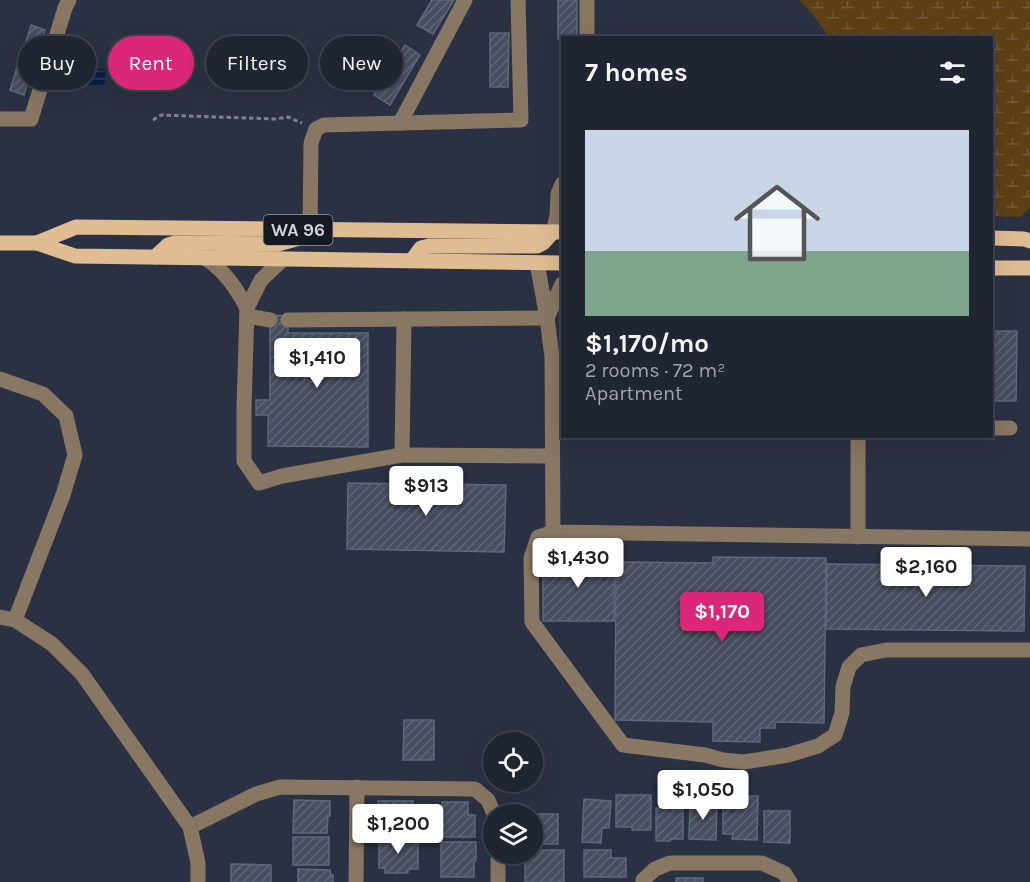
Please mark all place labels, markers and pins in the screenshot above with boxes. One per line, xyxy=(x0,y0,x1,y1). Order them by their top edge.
pin: $1,410 xyxy=(268,338,366,389)
pin: $913 xyxy=(390,466,462,517)
pin: $1,430 xyxy=(529,538,627,589)
pin: $2,160 xyxy=(877,547,975,598)
pin: $1,170 xyxy=(673,592,771,643)
pin: $1,050 xyxy=(654,770,752,821)
pin: $1,200 xyxy=(349,804,447,855)

